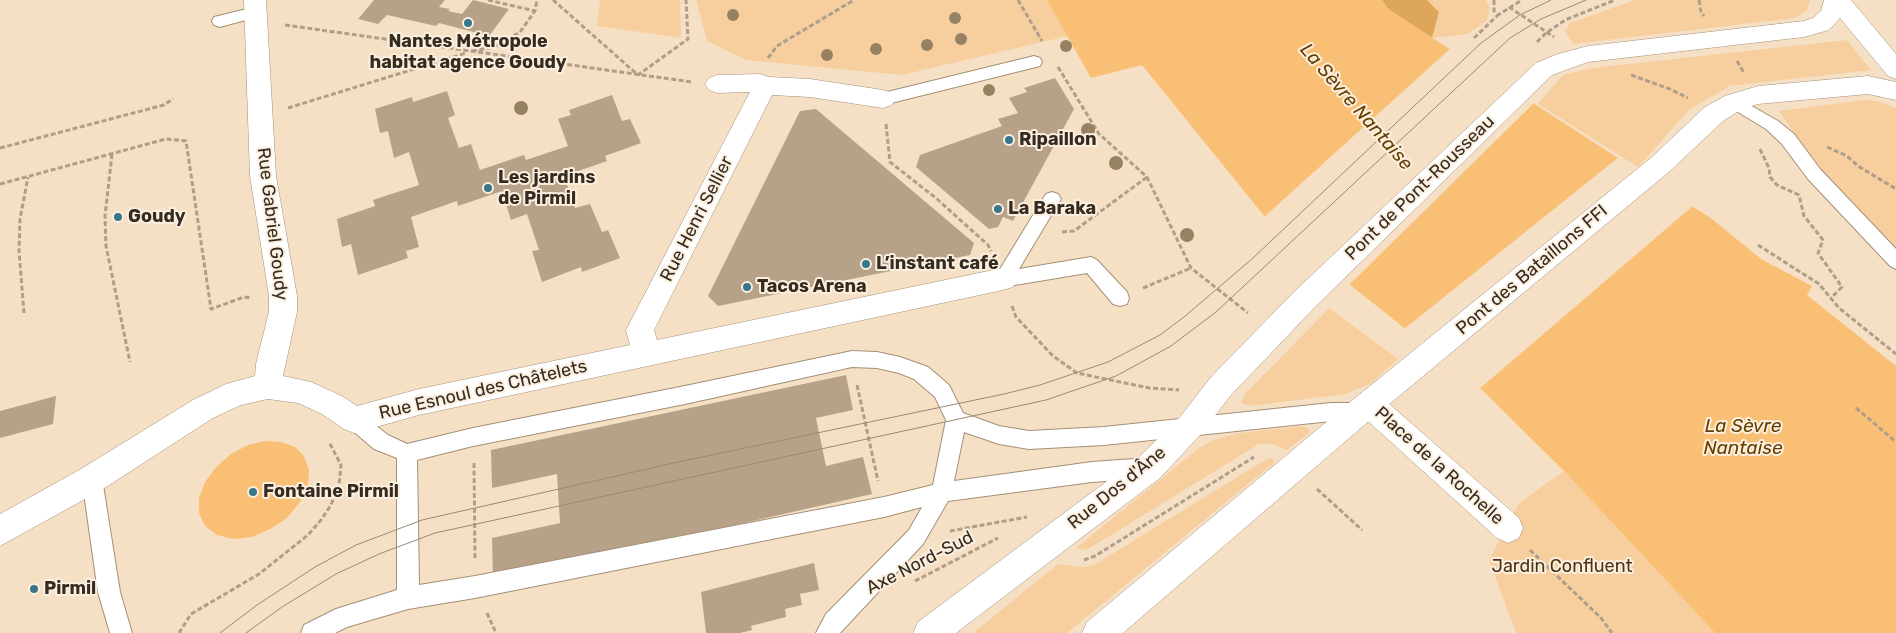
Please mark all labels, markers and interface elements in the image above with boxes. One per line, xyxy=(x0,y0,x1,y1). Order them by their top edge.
marker: Nantes Métropole habitat agence Goudy xyxy=(462,17,474,29)
place label: Nantes Métropole habitat agence Goudy xyxy=(369,31,567,74)
water label: La Sèvre Nantaise xyxy=(1295,39,1417,175)
street label: Pont de Pont-Rousseau xyxy=(1341,111,1499,265)
place label: Ripaillon xyxy=(1019,129,1097,151)
marker: Ripaillon xyxy=(1003,134,1015,146)
street label: Rue Gabriel Goudy xyxy=(252,146,292,302)
street label: Rue Henri Sellier xyxy=(656,153,738,285)
place label: Les jardins de Pirmil xyxy=(498,167,595,210)
marker: Les jardins de Pirmil xyxy=(482,182,494,194)
place label: La Baraka xyxy=(1008,198,1096,220)
street label: Pont des Bataillons FFI xyxy=(1452,200,1612,340)
marker: La Baraka xyxy=(992,203,1004,215)
place label: Goudy xyxy=(128,206,186,228)
marker: Goudy xyxy=(112,211,124,223)
place label: L’instant café xyxy=(876,253,999,275)
marker: L’instant café xyxy=(860,258,872,270)
place label: Tacos Arena xyxy=(757,276,867,298)
marker: Tacos Arena xyxy=(741,281,753,293)
street label: Rue Esnoul des Châtelets xyxy=(377,356,589,424)
street label: Place de la Rochelle xyxy=(1370,402,1508,530)
water label: La Sèvre Nantaise xyxy=(1703,416,1783,460)
street label: Rue Dos d'Âne xyxy=(1064,442,1170,534)
place label: Fontaine Pirmil xyxy=(263,481,399,503)
marker: Fontaine Pirmil xyxy=(247,486,259,498)
street label: Axe Nord-Sud xyxy=(863,527,977,599)
park label: Jardin Confluent xyxy=(1492,556,1632,578)
place label: Pirmil xyxy=(44,578,96,600)
marker: Pirmil xyxy=(28,583,40,595)

